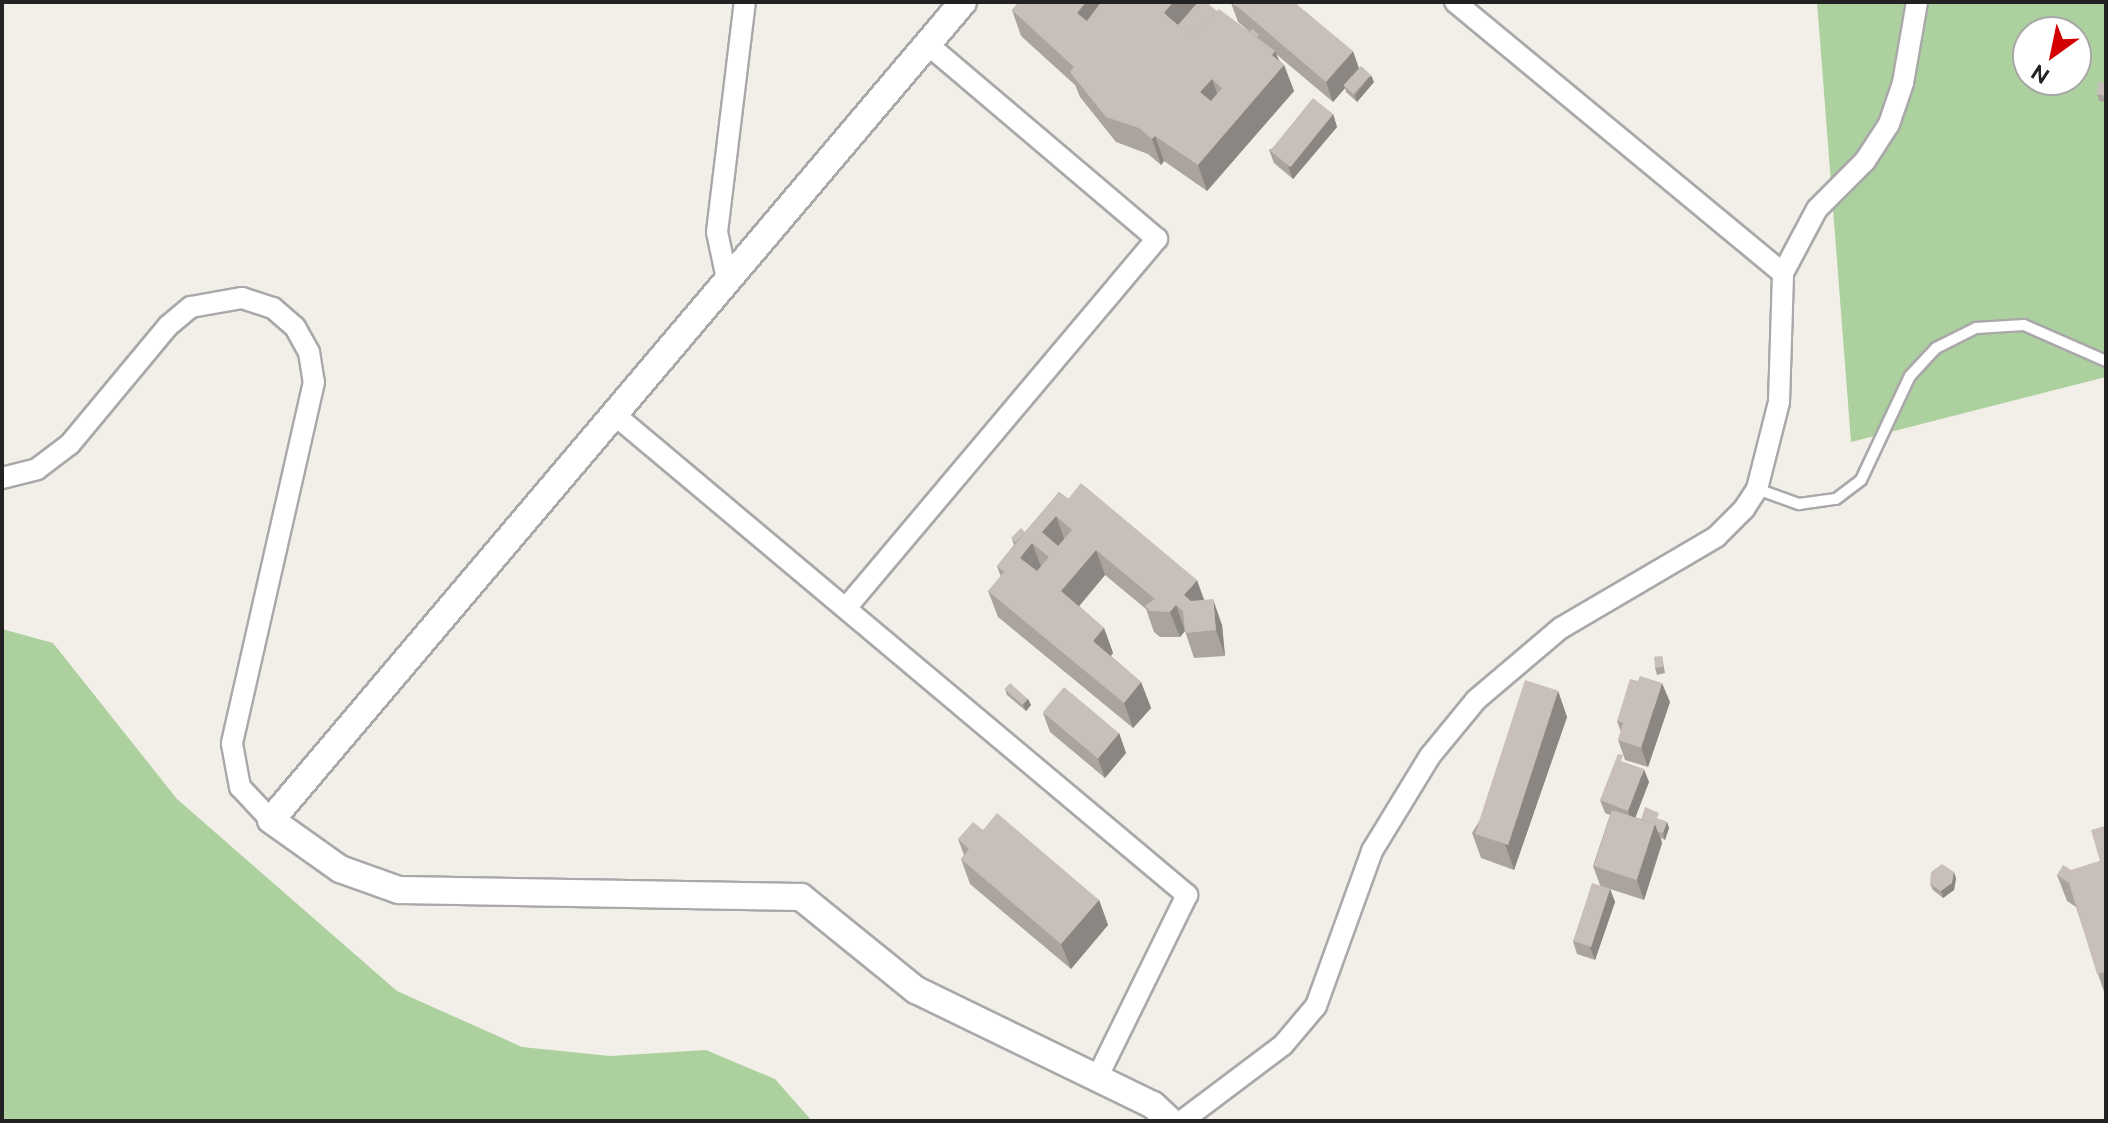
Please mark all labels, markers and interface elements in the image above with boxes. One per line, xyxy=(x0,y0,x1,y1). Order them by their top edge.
north arrow xyxy=(2012,16,2092,96)
text: N xyxy=(2026,60,2053,90)

